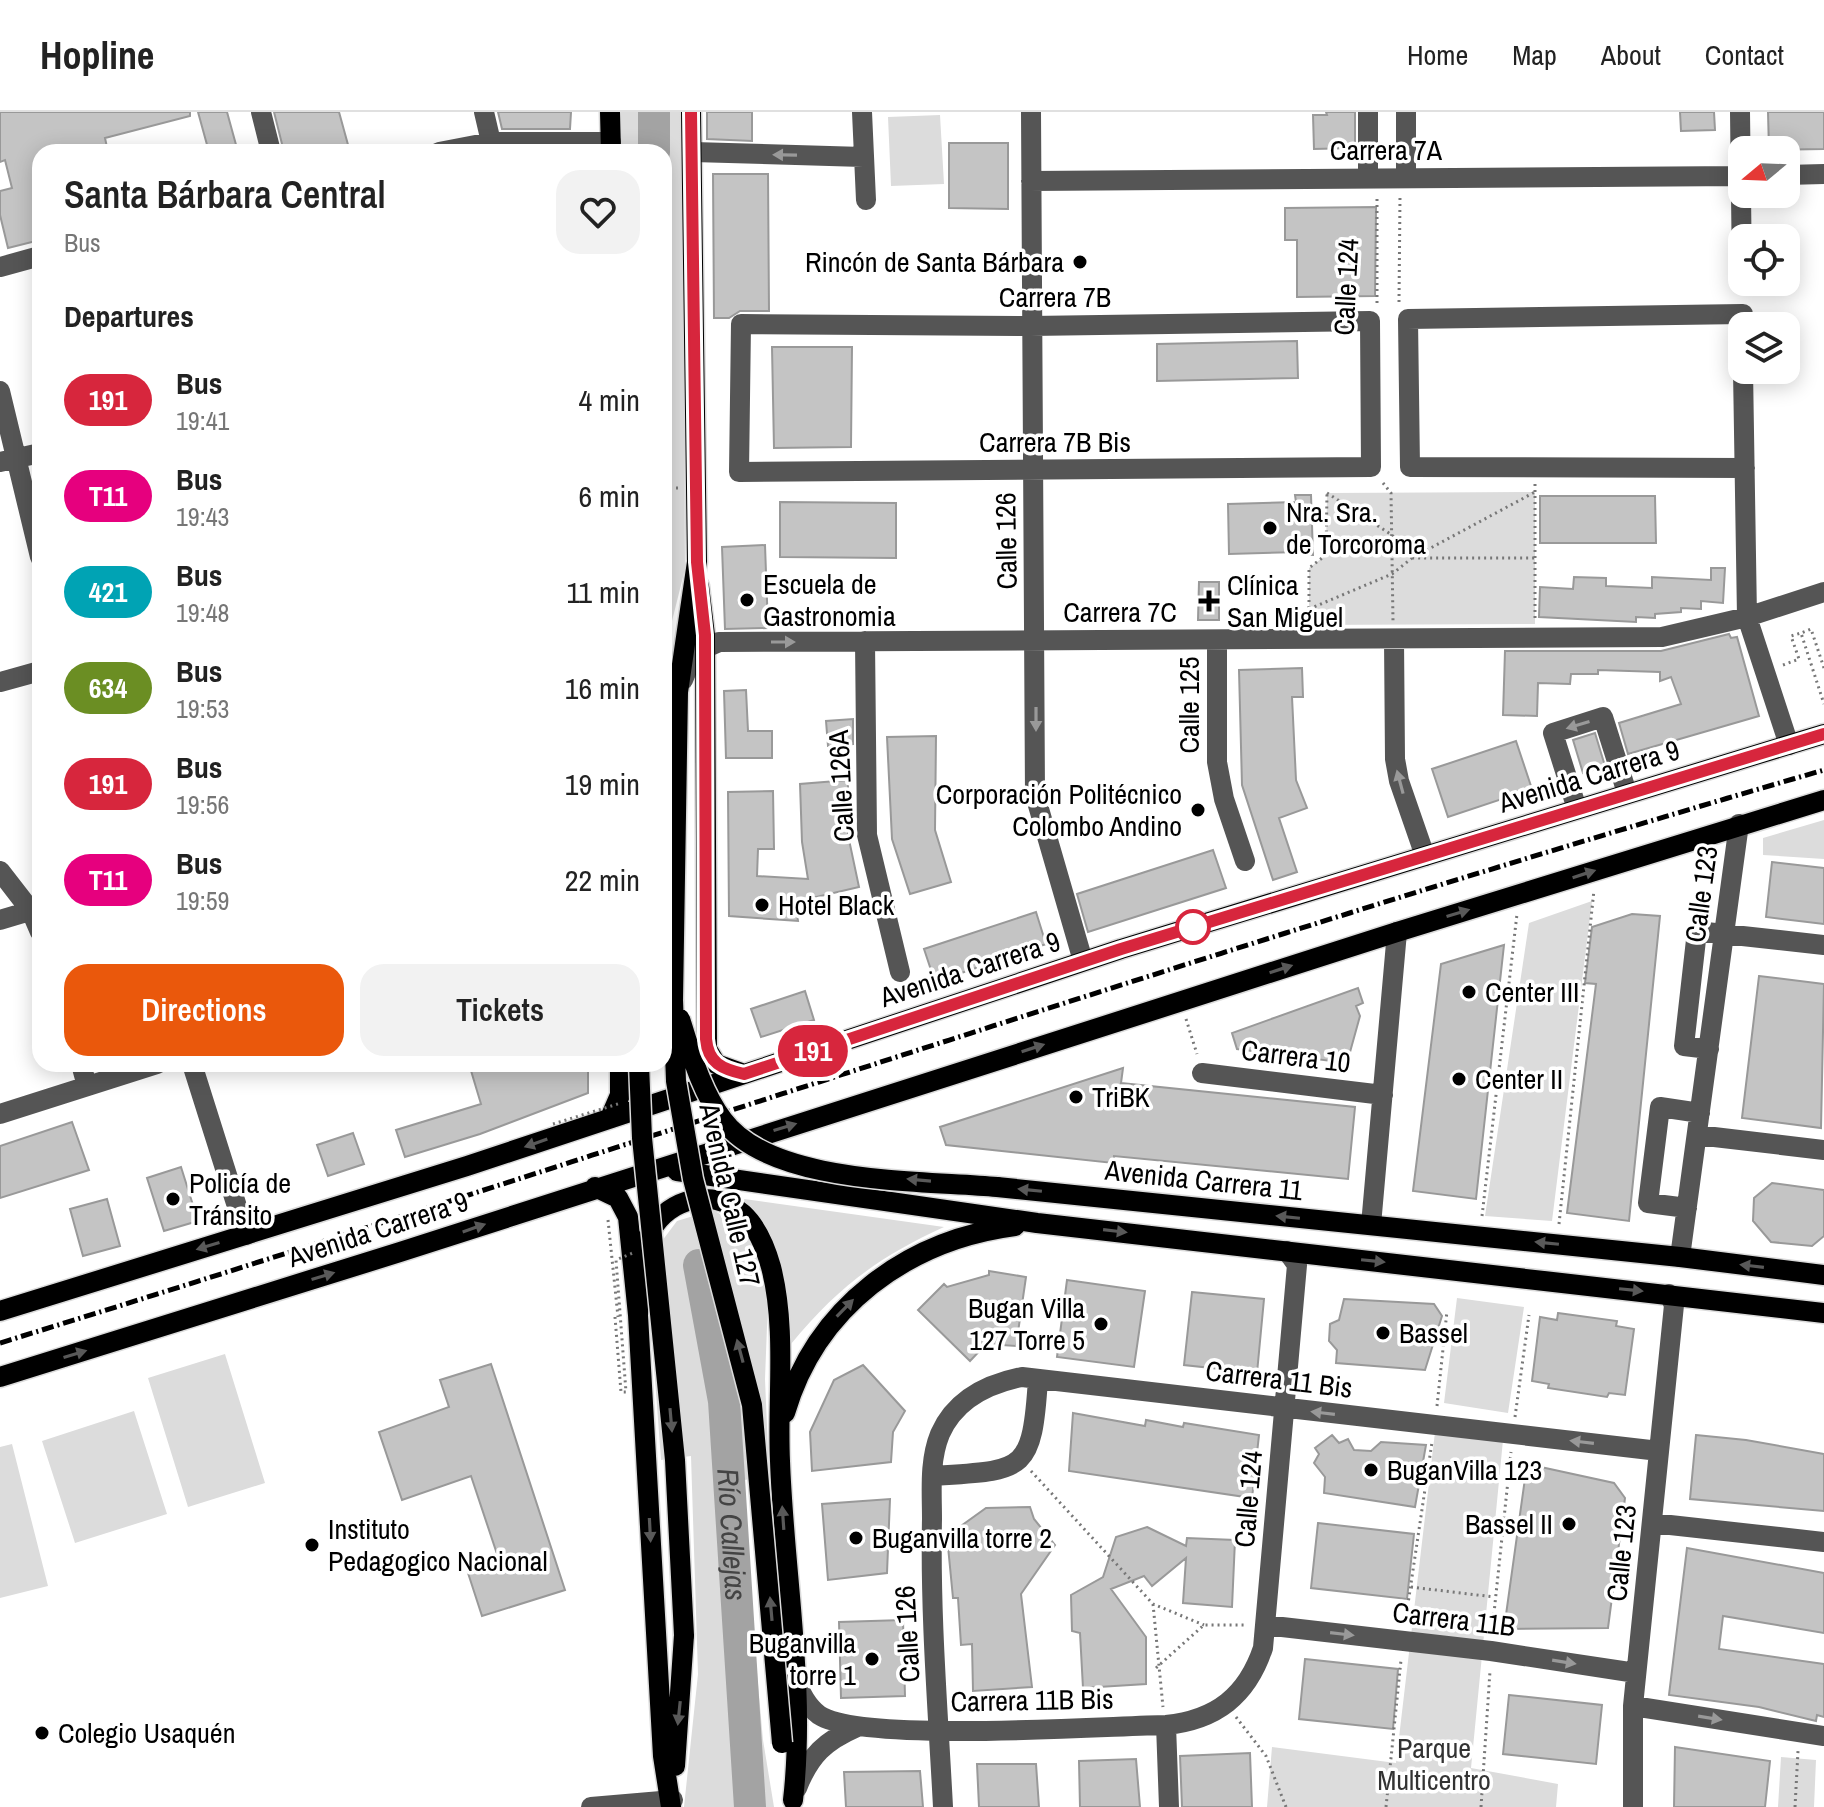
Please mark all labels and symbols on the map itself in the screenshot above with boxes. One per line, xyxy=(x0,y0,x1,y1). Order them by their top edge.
street label: Carrera 7A xyxy=(1330,131,1443,169)
north arrow xyxy=(1728,136,1800,208)
one-way arrow xyxy=(772,148,797,161)
street label: Calle 124 xyxy=(1324,237,1368,336)
place label: Rincón de Santa Bárbara xyxy=(805,243,1064,281)
marker: Rincón de Santa Bárbara xyxy=(1071,253,1089,271)
street label: Carrera 7B xyxy=(999,278,1111,316)
street label: Carrera 7B Bis xyxy=(979,423,1131,461)
street label: Calle 126 xyxy=(986,492,1026,590)
place label: Nra. Sra. de Torcoroma xyxy=(1286,493,1426,563)
marker: Nra. Sra. de Torcoroma xyxy=(1261,519,1279,537)
place label: Escuela de Gastronomia xyxy=(763,565,896,635)
place label: Clínica San Miguel xyxy=(1227,566,1343,636)
marker: Clínica San Miguel xyxy=(1198,590,1220,612)
marker: Escuela de Gastronomia xyxy=(738,591,756,609)
street label: Carrera 7C xyxy=(1063,593,1177,631)
one-way arrow xyxy=(771,636,796,648)
street label: Calle 125 xyxy=(1170,657,1208,754)
one-way arrow xyxy=(1030,707,1042,732)
one-way arrow xyxy=(1566,719,1590,732)
street label: Calle 126A xyxy=(819,728,863,843)
street label: Avenida Carrera 9 xyxy=(1493,730,1684,822)
one-way arrow xyxy=(1394,769,1406,794)
place label: Corporación Politécnico Colombo Andino xyxy=(936,775,1182,845)
marker: Corporación Politécnico Colombo Andino xyxy=(1189,801,1207,819)
street label: Calle 123 xyxy=(1675,843,1727,945)
one-way arrow xyxy=(1572,867,1596,880)
place label: Hotel Black xyxy=(778,886,895,924)
marker: Hotel Black xyxy=(753,896,771,914)
one-way arrow xyxy=(1447,906,1471,919)
unlabelled marker xyxy=(1176,910,1210,944)
street label: Avenida Carrera 9 xyxy=(874,922,1065,1016)
one-way arrow xyxy=(1269,962,1293,975)
place label: Center III xyxy=(1485,973,1579,1011)
marker: Center III xyxy=(1460,983,1478,1001)
line badge: 191 xyxy=(767,1025,859,1077)
street label: Carrera 10 xyxy=(1239,1030,1353,1082)
one-way arrow xyxy=(1021,1042,1045,1054)
place label: Center II xyxy=(1475,1060,1563,1098)
marker: Center II xyxy=(1450,1070,1468,1088)
place label: TriBK xyxy=(1092,1078,1150,1116)
marker: TriBK xyxy=(1067,1088,1085,1106)
street label: Avenida Calle 127 xyxy=(690,1099,770,1290)
one-way arrow xyxy=(773,1120,797,1133)
one-way arrow xyxy=(524,1137,548,1149)
street label: Avenida Carrera 11 xyxy=(1102,1151,1305,1209)
place label: Policía de Tránsito xyxy=(189,1164,291,1234)
one-way arrow xyxy=(906,1173,931,1186)
street label: Avenida Carrera 9 xyxy=(282,1182,473,1276)
one-way arrow xyxy=(1017,1184,1042,1197)
marker: Policía de Tránsito xyxy=(164,1190,182,1208)
one-way arrow xyxy=(1275,1210,1300,1223)
one-way arrow xyxy=(462,1221,486,1233)
one-way arrow xyxy=(1103,1225,1128,1238)
one-way arrow xyxy=(1534,1236,1559,1249)
one-way arrow xyxy=(196,1240,220,1253)
one-way arrow xyxy=(1361,1254,1386,1267)
one-way arrow xyxy=(1739,1259,1764,1272)
one-way arrow xyxy=(311,1270,335,1282)
one-way arrow xyxy=(1619,1283,1644,1296)
place label: Bugan Villa 127 Torre 5 xyxy=(968,1289,1085,1359)
one-way arrow xyxy=(836,1299,854,1318)
place label: Bassel xyxy=(1399,1314,1468,1352)
marker: Bugan Villa 127 Torre 5 xyxy=(1092,1315,1110,1333)
marker: Bassel xyxy=(1374,1324,1392,1342)
one-way arrow xyxy=(734,1339,746,1364)
one-way arrow xyxy=(63,1347,87,1360)
street label: Carrera 11 Bis xyxy=(1203,1351,1355,1407)
one-way arrow xyxy=(1310,1406,1335,1419)
one-way arrow xyxy=(665,1408,678,1433)
one-way arrow xyxy=(1569,1435,1594,1448)
street label: Calle 124 xyxy=(1225,1449,1271,1549)
place label: BuganVilla 123 xyxy=(1387,1451,1542,1489)
marker: BuganVilla 123 xyxy=(1362,1461,1380,1479)
water label: Río Callejas xyxy=(708,1467,757,1602)
street label: Calle 123 xyxy=(1597,1503,1645,1603)
one-way arrow xyxy=(776,1505,789,1530)
place label: Bassel II xyxy=(1465,1505,1553,1543)
place label: Instituto Pedagogico Nacional xyxy=(328,1510,548,1580)
marker: Bassel II xyxy=(1560,1515,1578,1533)
one-way arrow xyxy=(643,1518,656,1543)
place label: Buganvilla torre 2 xyxy=(872,1519,1052,1557)
marker: Buganvilla torre 2 xyxy=(847,1529,865,1547)
marker: Instituto Pedagogico Nacional xyxy=(303,1536,321,1554)
street label: Calle 126 xyxy=(885,1585,929,1683)
street label: Carrera 11B xyxy=(1390,1593,1518,1645)
one-way arrow xyxy=(764,1596,777,1621)
place label: Buganvilla torre 1 xyxy=(749,1624,856,1694)
one-way arrow xyxy=(1330,1627,1355,1640)
marker: Buganvilla torre 1 xyxy=(863,1650,881,1668)
one-way arrow xyxy=(1552,1656,1577,1669)
street label: Carrera 11B Bis xyxy=(950,1680,1114,1720)
one-way arrow xyxy=(672,1701,685,1726)
one-way arrow xyxy=(1698,1712,1723,1725)
place label: Colegio Usaquén xyxy=(58,1714,235,1752)
marker: Colegio Usaquén xyxy=(33,1724,51,1742)
park label: Parque Multicentro xyxy=(1377,1729,1491,1799)

